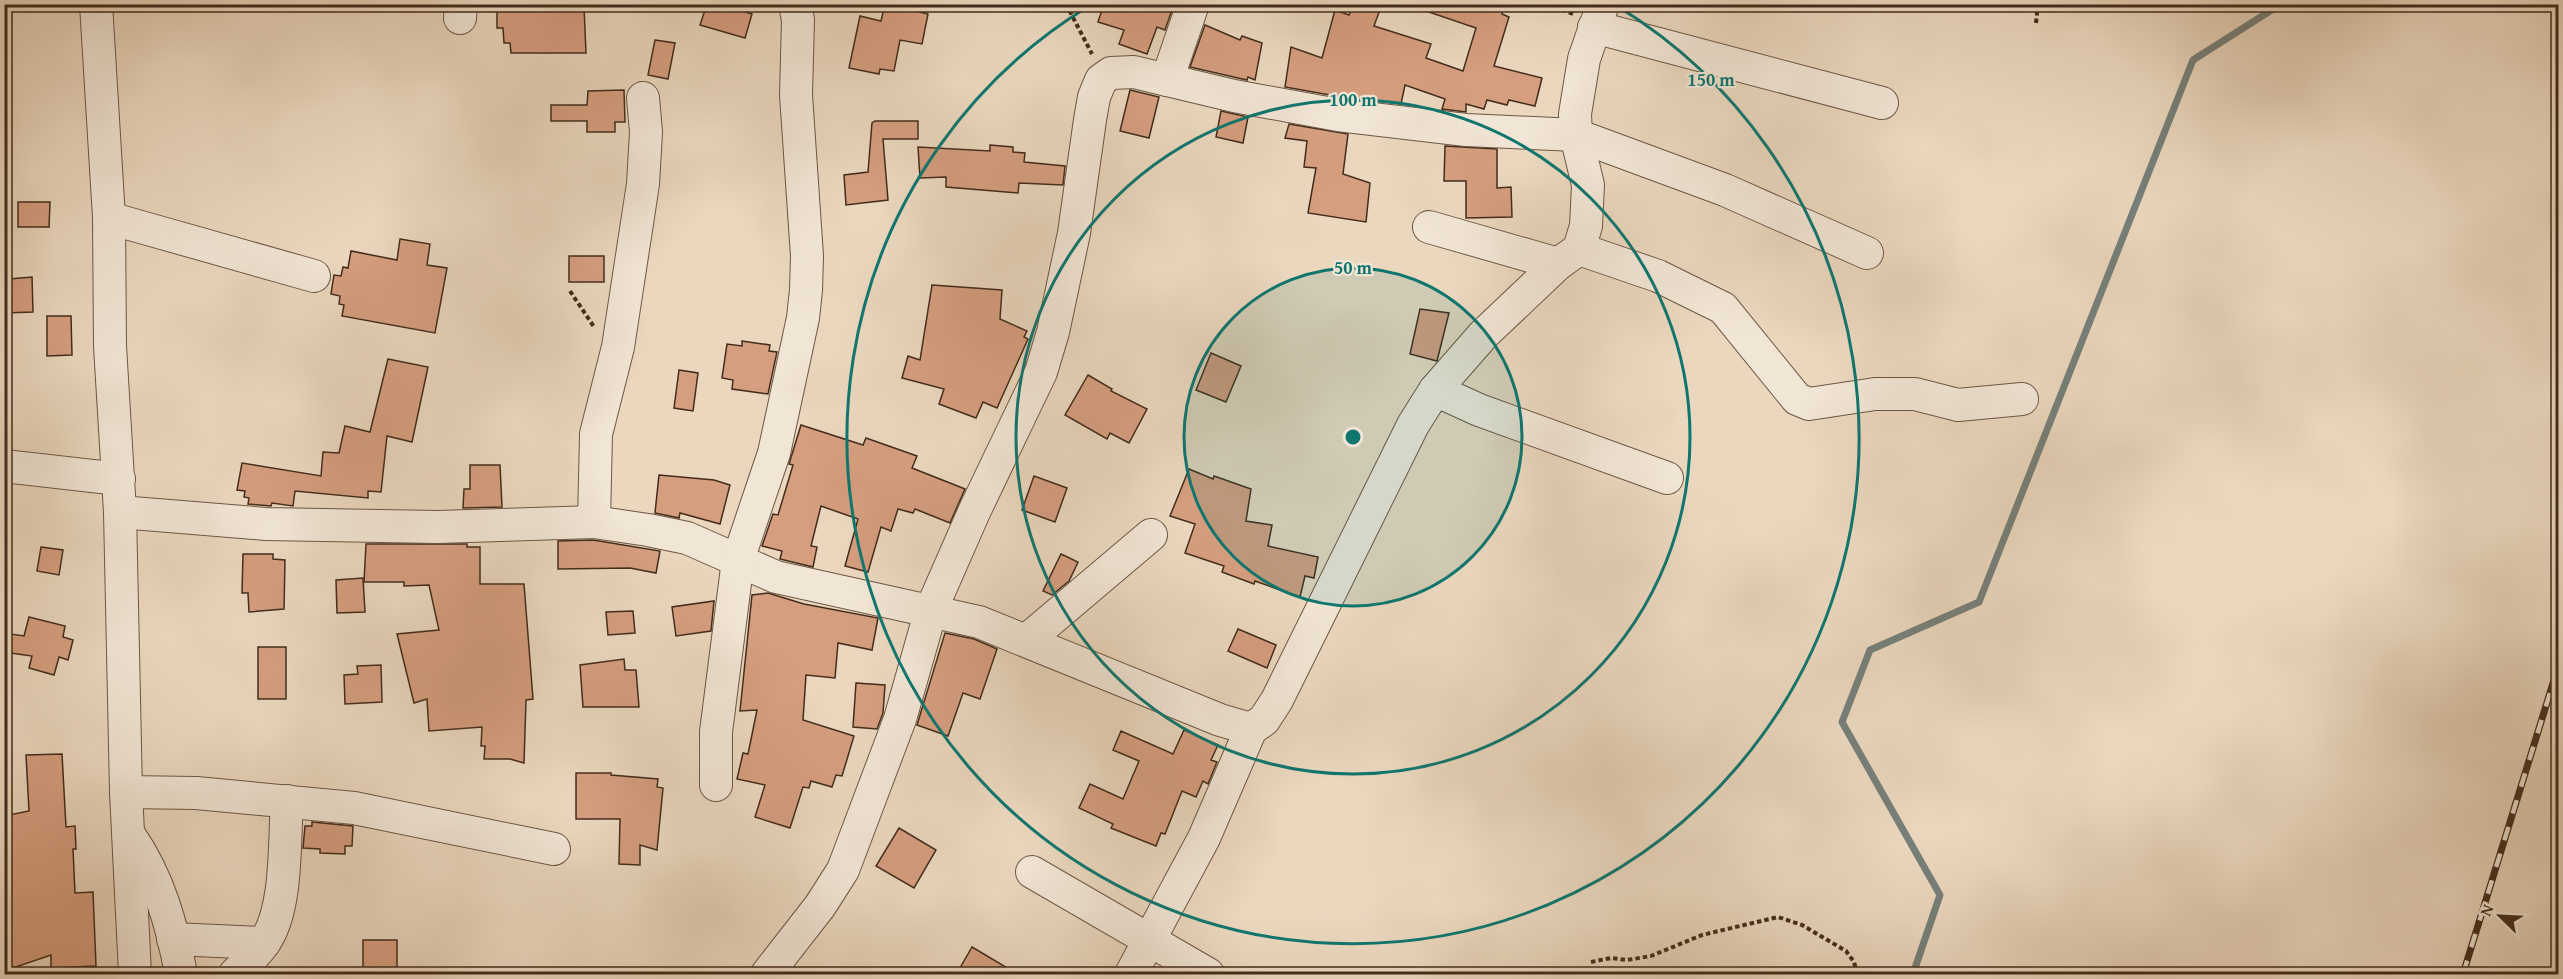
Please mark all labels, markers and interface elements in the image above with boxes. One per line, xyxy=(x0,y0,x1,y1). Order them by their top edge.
text: 150 m xyxy=(1687,66,1735,93)
text: 100 m xyxy=(1329,86,1377,113)
text: 50 m xyxy=(1334,254,1373,281)
centre of rings xyxy=(1343,427,1363,447)
north arrow xyxy=(2470,886,2530,946)
text: N xyxy=(2473,900,2500,920)

